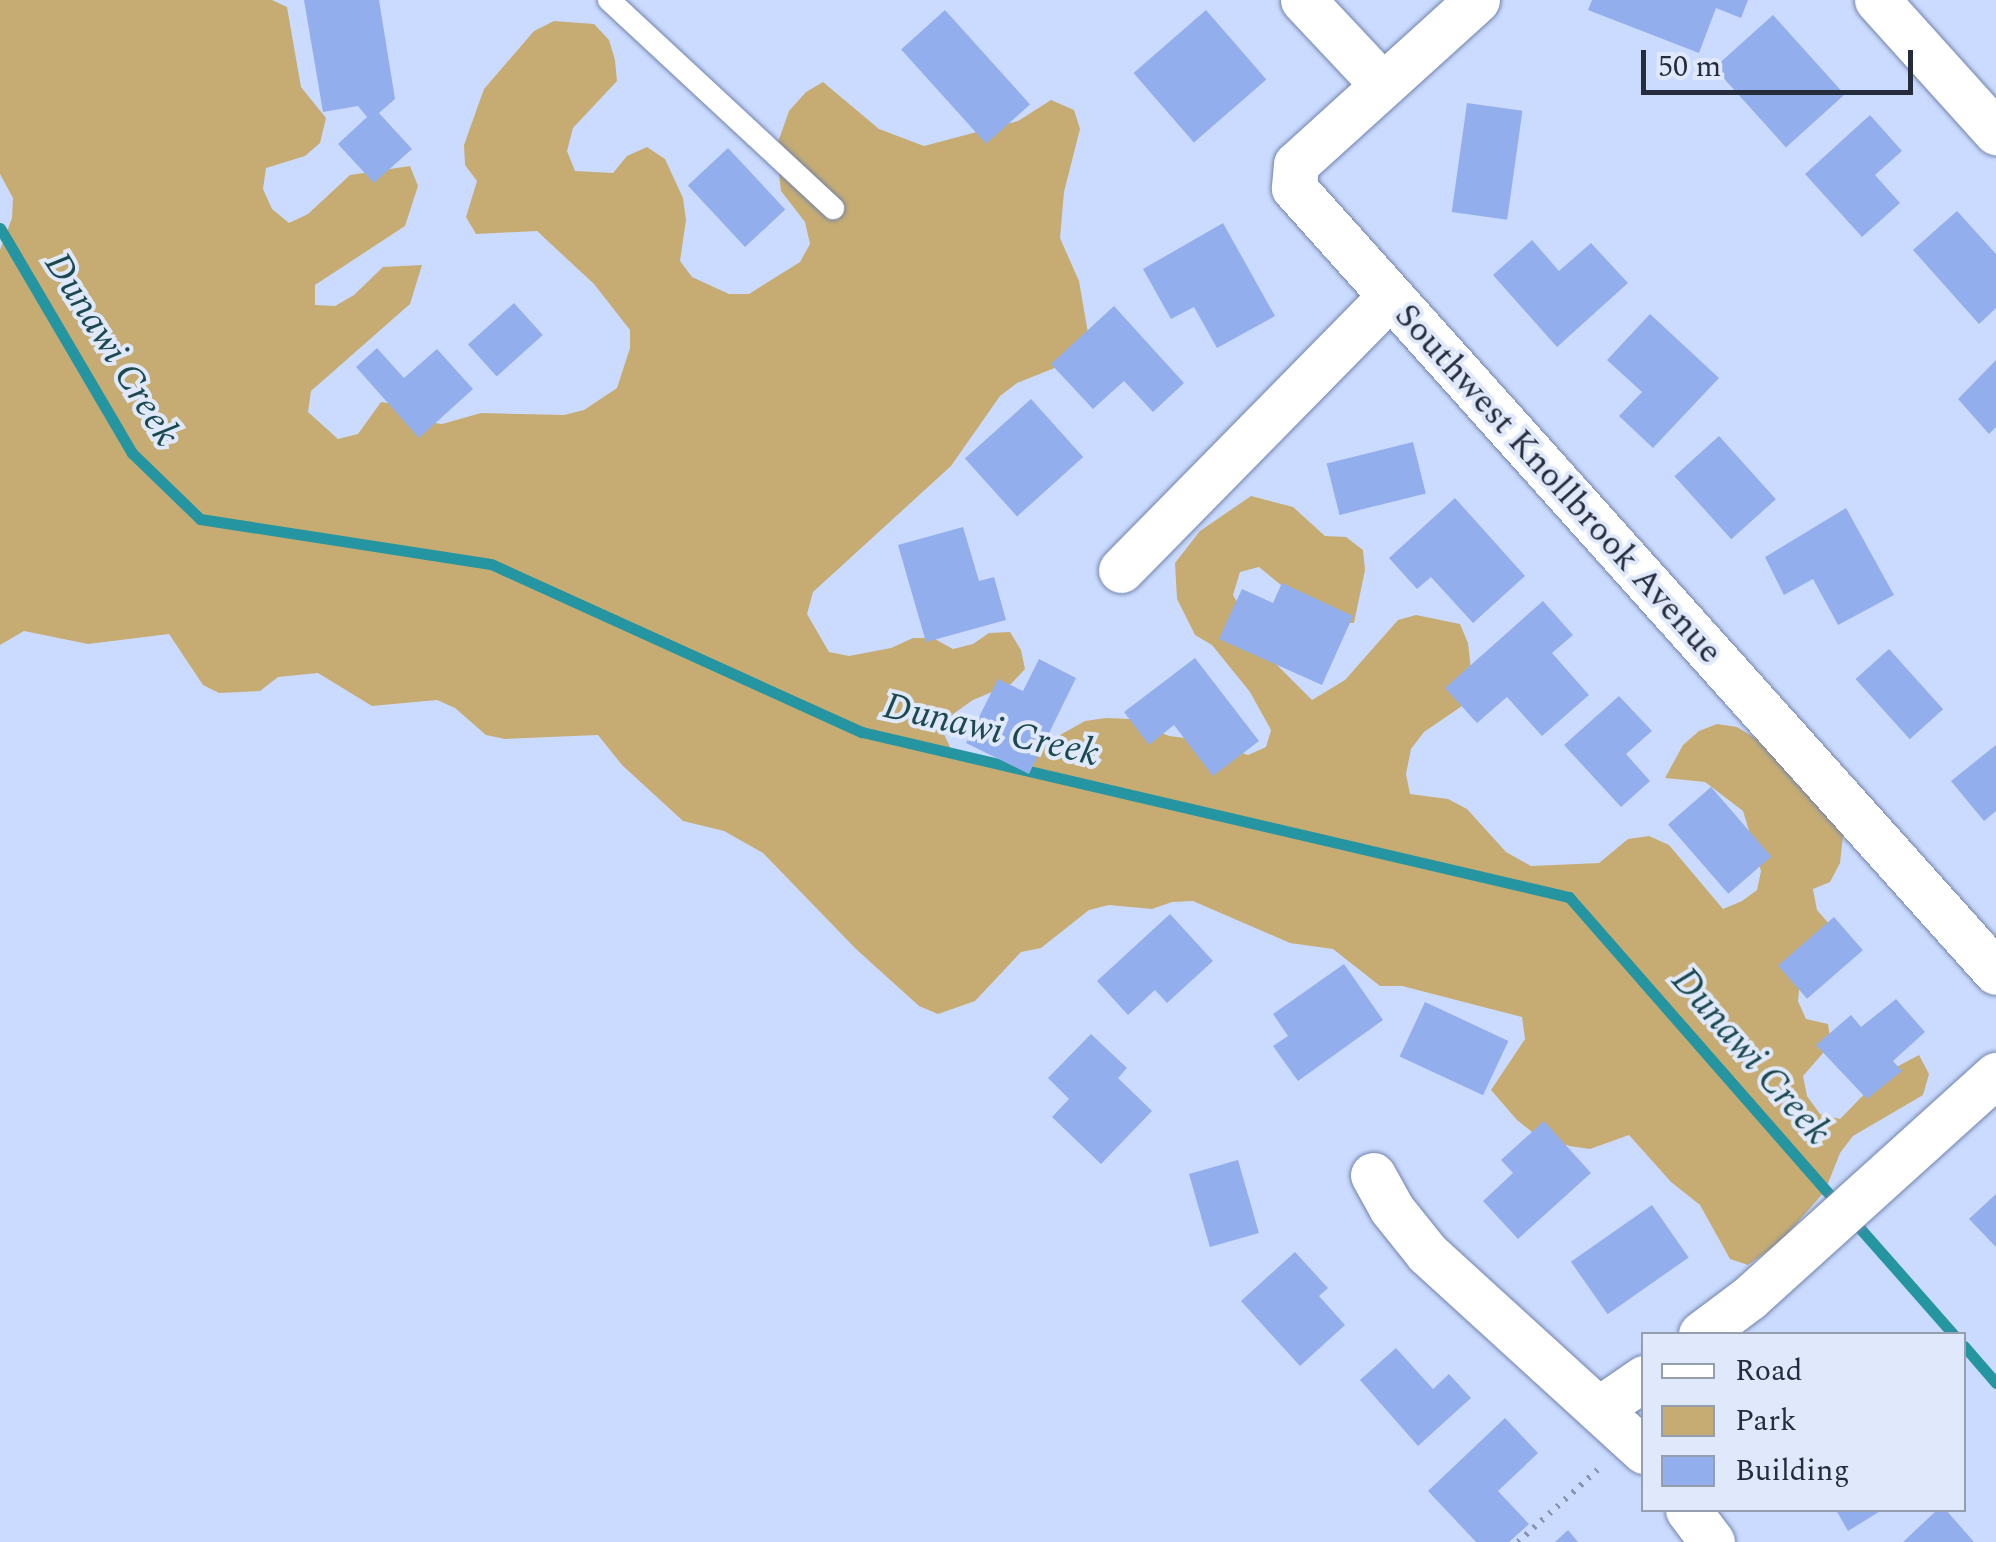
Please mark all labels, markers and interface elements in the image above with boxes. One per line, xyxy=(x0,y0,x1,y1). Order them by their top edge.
scale bar xyxy=(1646,30,1918,92)
text: 50 m xyxy=(1658,44,1721,90)
water label: Dunawi Creek xyxy=(33,245,189,455)
street label: Southwest Knollbrook Avenue xyxy=(1385,295,1731,673)
water label: Dunawi Creek xyxy=(879,684,1103,778)
water label: Dunawi Creek xyxy=(1661,959,1839,1155)
legend xyxy=(1641,1332,1966,1512)
text: Road xyxy=(1735,1348,1803,1394)
text: Park xyxy=(1735,1398,1797,1444)
text: Building xyxy=(1735,1448,1850,1494)

